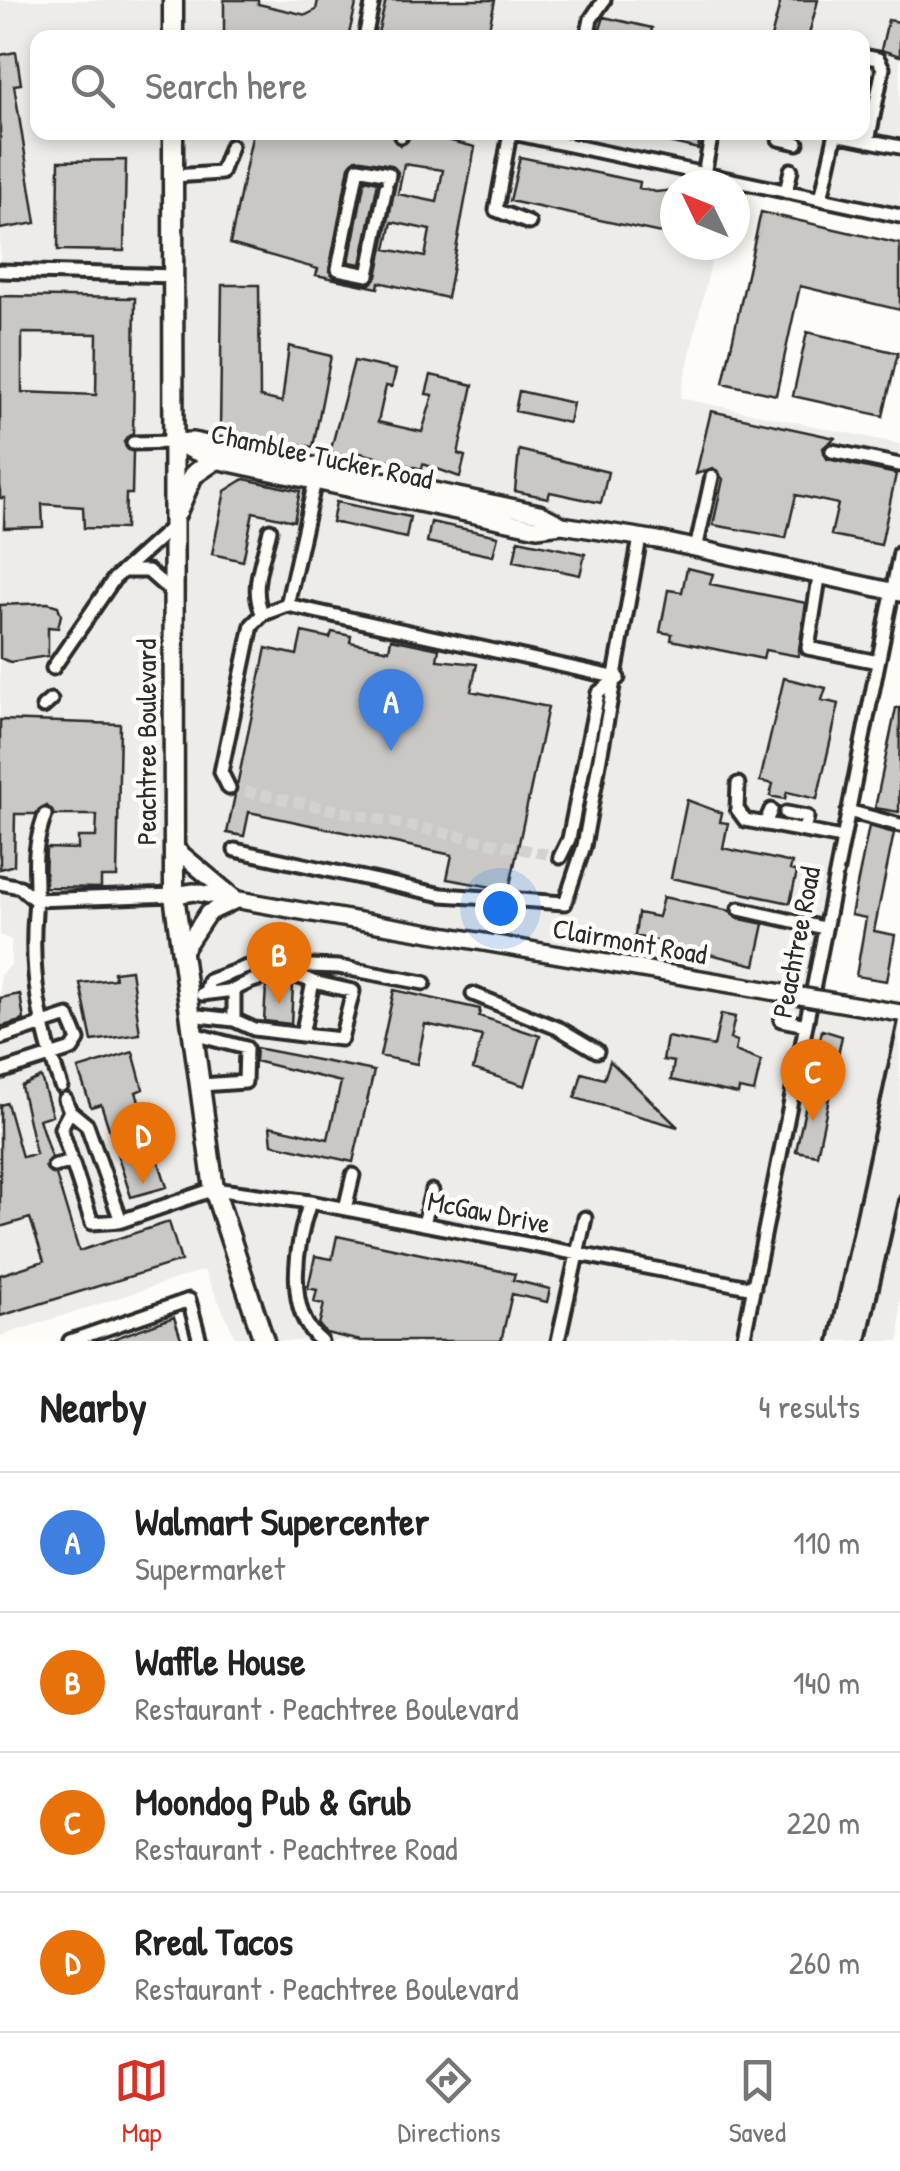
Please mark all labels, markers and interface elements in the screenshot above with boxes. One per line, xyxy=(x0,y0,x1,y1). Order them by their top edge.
search box xyxy=(30,30,870,140)
icon: search xyxy=(65,58,120,113)
text: Search here xyxy=(145,59,307,111)
north arrow xyxy=(660,170,750,260)
street label: Chamblee Tucker Road xyxy=(208,414,436,498)
street label: Peachtree Boulevard xyxy=(127,639,165,845)
pin: A xyxy=(358,668,424,751)
street label: Peachtree Road xyxy=(763,863,829,1021)
your location xyxy=(475,883,526,934)
street label: Clairmont Road xyxy=(550,909,710,973)
pin: B xyxy=(246,922,312,1004)
pin: C xyxy=(780,1038,846,1121)
pin: D xyxy=(110,1102,176,1184)
street label: McGaw Drive xyxy=(424,1182,554,1242)
text: Nearby xyxy=(40,1378,147,1435)
text: 4 results xyxy=(759,1385,860,1428)
text: Walmart Supercenter xyxy=(135,1495,429,1547)
text: A xyxy=(65,1521,80,1564)
text: 110 m xyxy=(793,1521,860,1564)
text: Supermarket xyxy=(135,1547,285,1590)
text: Waffle House xyxy=(135,1635,305,1687)
text: B xyxy=(64,1661,81,1704)
text: 140 m xyxy=(793,1661,860,1704)
text: Restaurant · Peachtree Boulevard xyxy=(135,1687,518,1730)
text: Moondog Pub & Grub xyxy=(135,1775,412,1827)
text: C xyxy=(64,1801,81,1844)
text: 220 m xyxy=(787,1801,860,1844)
text: Restaurant · Peachtree Road xyxy=(135,1827,458,1870)
text: Rreal Tacos xyxy=(135,1915,293,1967)
text: D xyxy=(65,1941,80,1984)
text: 260 m xyxy=(789,1941,860,1984)
text: Restaurant · Peachtree Boulevard xyxy=(135,1967,518,2010)
tab: Map xyxy=(114,2053,169,2151)
tab: Directions xyxy=(397,2053,500,2151)
tab: Saved xyxy=(729,2053,786,2151)

